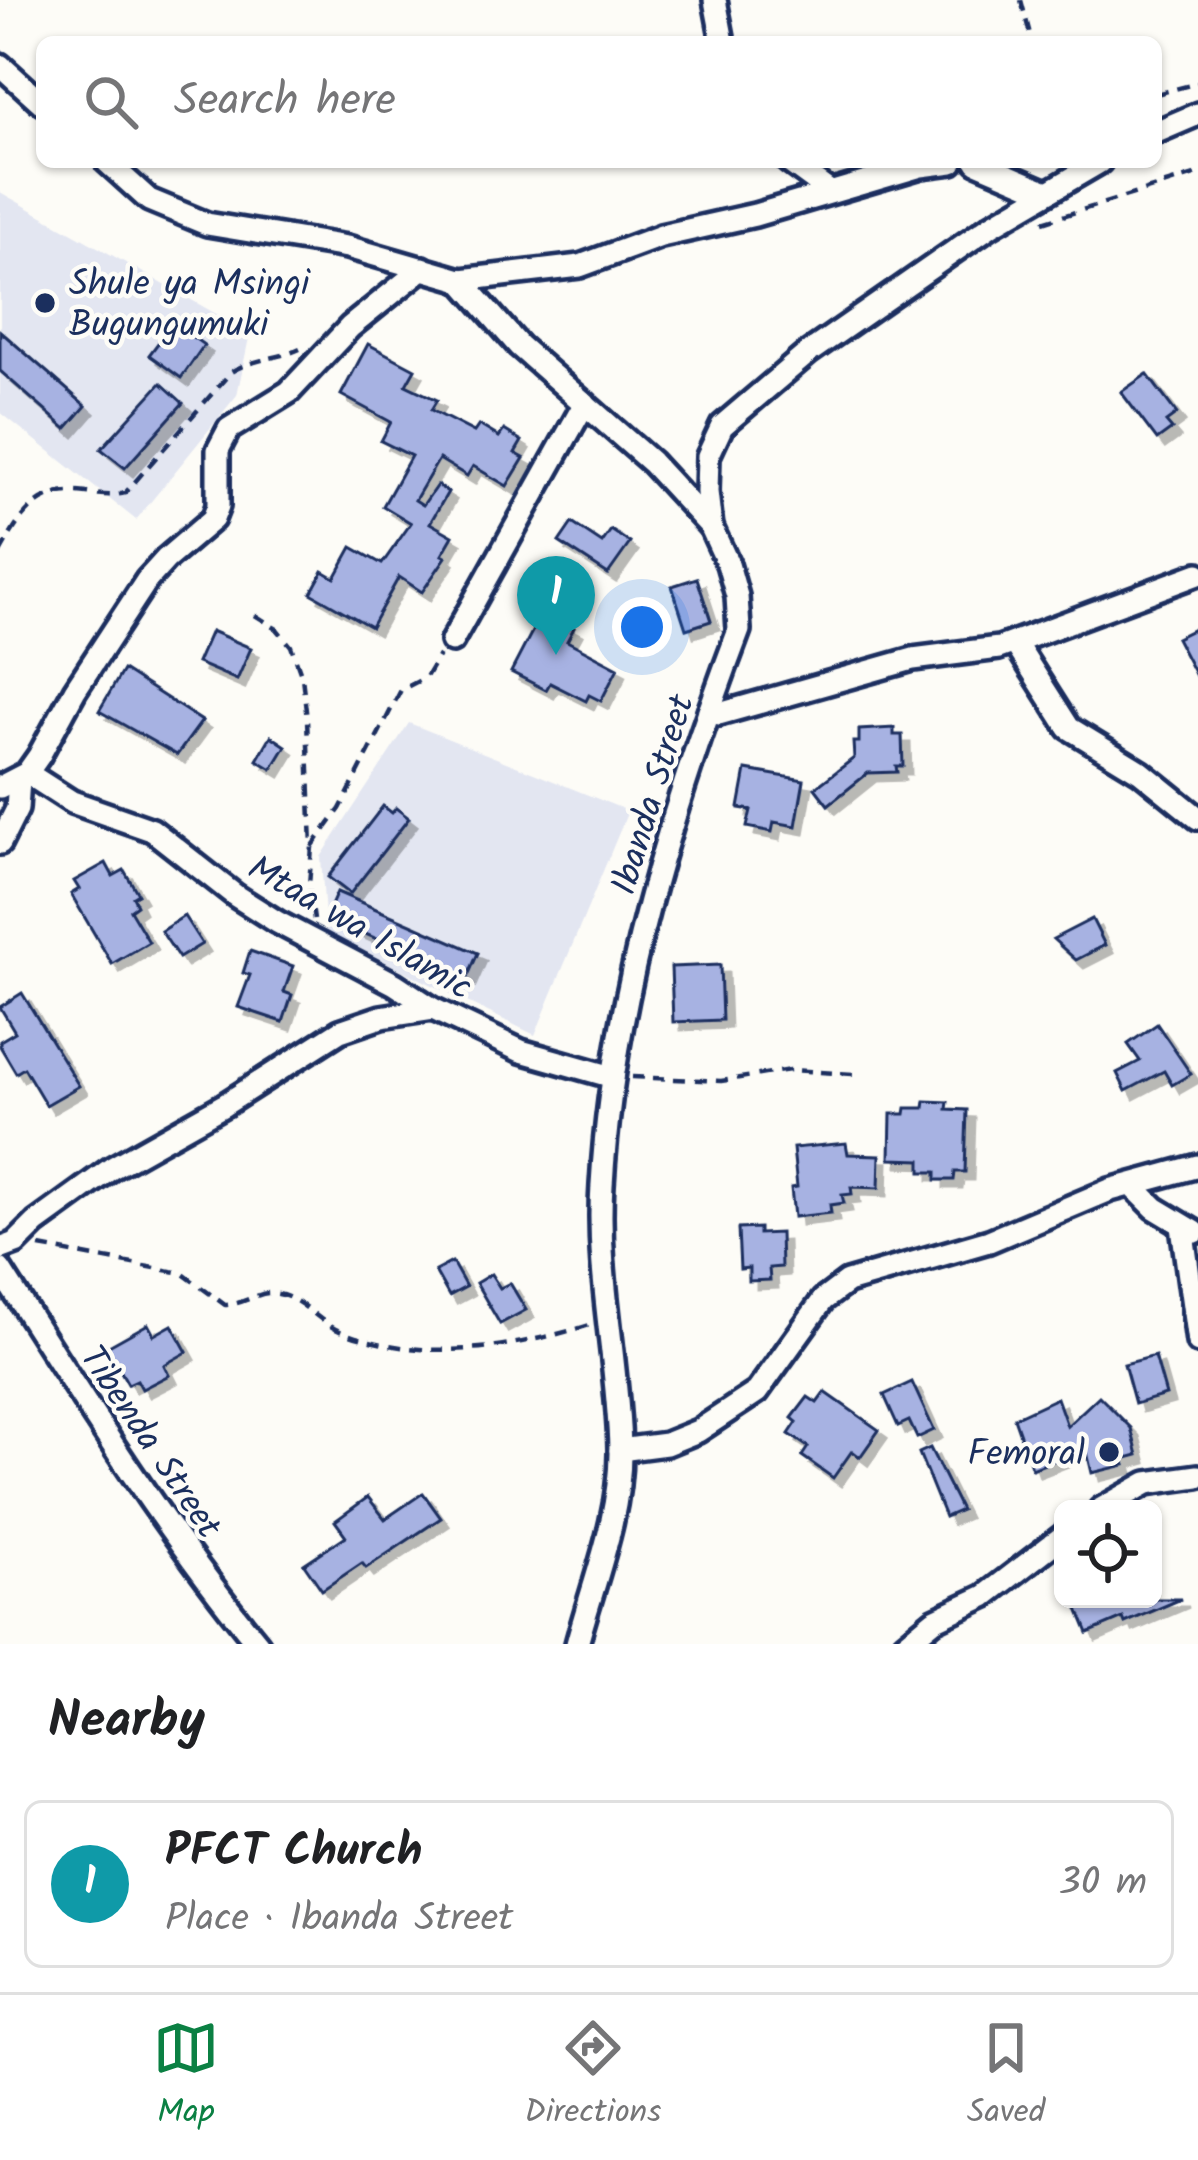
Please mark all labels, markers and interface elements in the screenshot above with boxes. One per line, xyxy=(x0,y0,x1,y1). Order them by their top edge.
search box xyxy=(36,36,1162,168)
text: Search here xyxy=(174,66,396,138)
icon: search xyxy=(78,69,144,135)
place label: Shule ya Msingi Bugungumuki xyxy=(69,257,311,355)
marker: Shule ya Msingi Bugungumuki xyxy=(32,290,58,316)
pin: 1 xyxy=(517,556,595,655)
your location xyxy=(612,597,672,657)
street label: Ibanda Street xyxy=(597,687,712,902)
street label: Mtaa wa Islamic xyxy=(236,841,482,1017)
street label: Tibenda Street xyxy=(63,1335,236,1552)
place label: Femoral xyxy=(967,1427,1085,1484)
marker: Femoral xyxy=(1096,1439,1122,1465)
map controls xyxy=(1054,1500,1162,1608)
button: locate xyxy=(1054,1500,1162,1608)
text: Nearby xyxy=(48,1682,205,1763)
text: PFCT Church xyxy=(165,1817,422,1889)
text: 1 xyxy=(84,1853,96,1915)
text: 30 m xyxy=(1059,1853,1147,1915)
text: Place · Ibanda Street xyxy=(165,1889,513,1951)
tab: Map xyxy=(153,2015,219,2140)
tab: Directions xyxy=(524,2015,661,2140)
tab: Saved xyxy=(967,2015,1045,2140)

